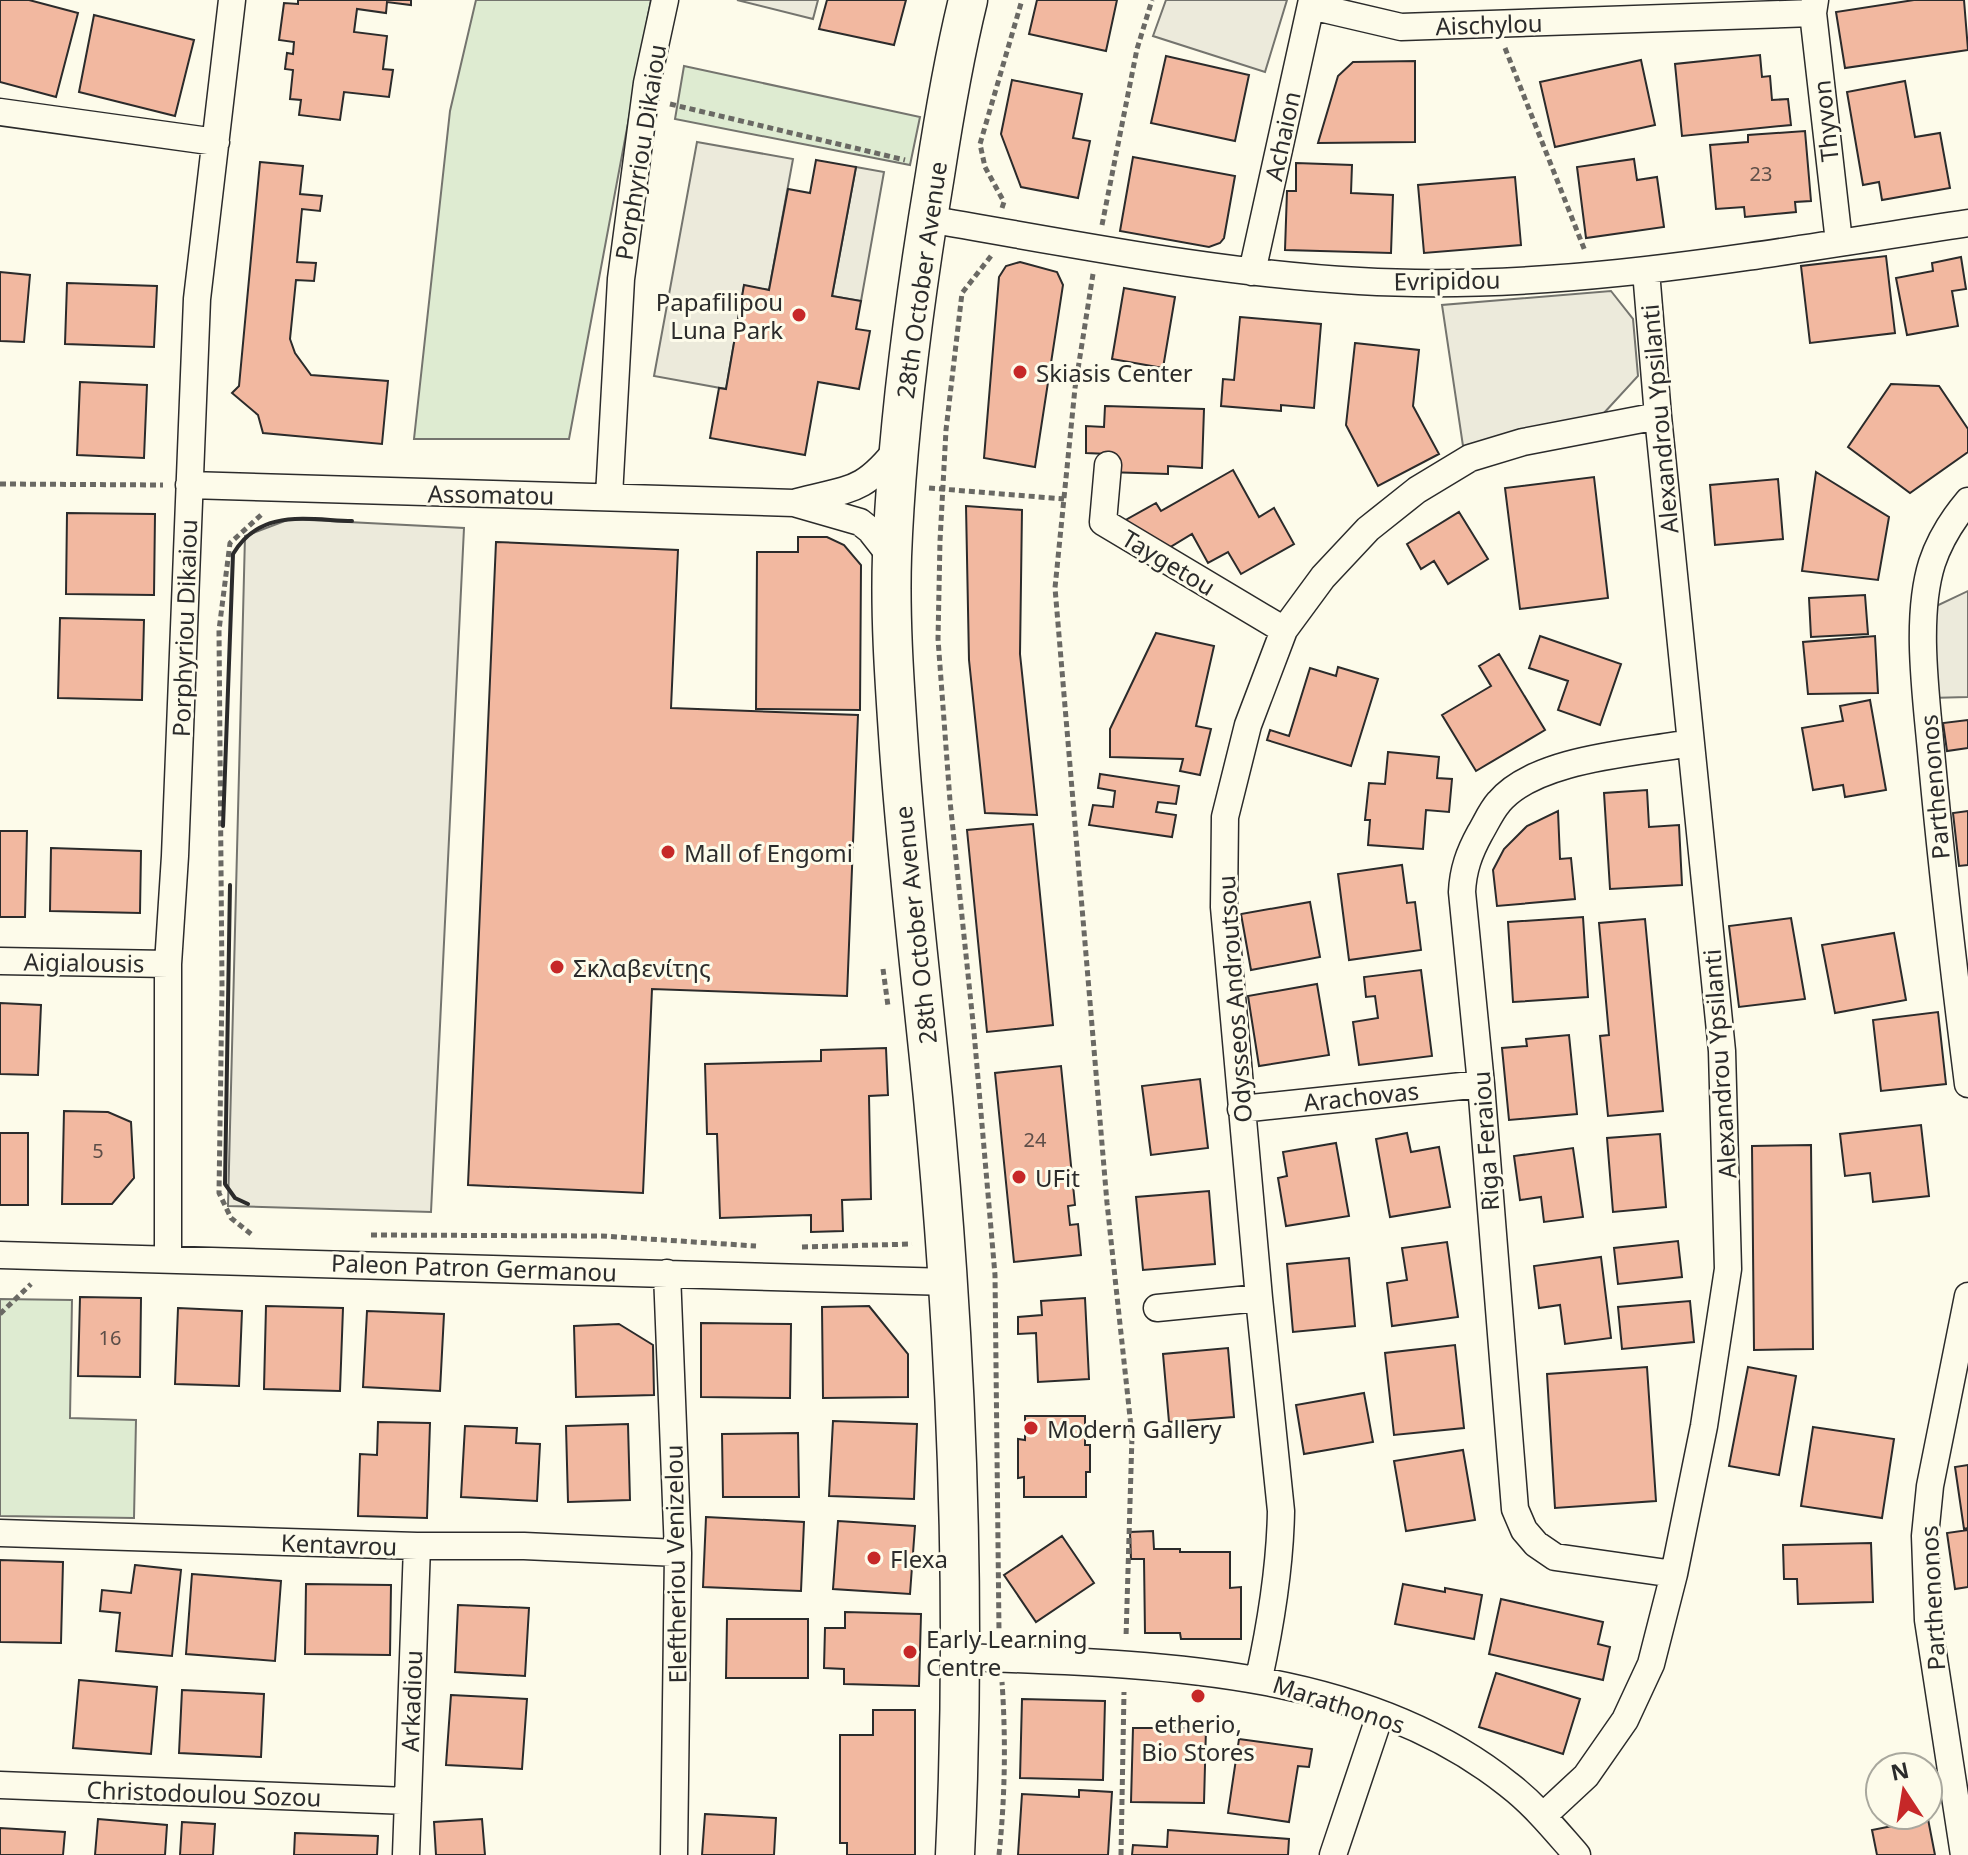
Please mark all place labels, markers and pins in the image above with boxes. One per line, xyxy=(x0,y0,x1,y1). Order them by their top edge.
place label: Papafilipou Luna Park xyxy=(656,285,783,346)
marker: Papafilipou Luna Park xyxy=(790,306,808,324)
place label: Skiasis Center xyxy=(1036,356,1193,389)
marker: Skiasis Center xyxy=(1011,363,1029,381)
place label: Mall of Engomi xyxy=(684,836,853,869)
marker: Mall of Engomi xyxy=(659,843,677,861)
place label: Σκλαβενίτης xyxy=(573,951,711,984)
marker: Σκλαβενίτης xyxy=(548,958,566,976)
place label: UFit xyxy=(1035,1161,1080,1194)
marker: UFit xyxy=(1010,1168,1028,1186)
place label: Modern Gallery xyxy=(1047,1412,1222,1445)
marker: Modern Gallery xyxy=(1022,1419,1040,1437)
place label: Flexa xyxy=(890,1542,948,1575)
marker: Flexa xyxy=(865,1549,883,1567)
place label: Early Learning Centre xyxy=(926,1622,1088,1683)
marker: Early Learning Centre xyxy=(901,1643,919,1661)
marker: etherio, Bio Stores xyxy=(1189,1687,1207,1705)
place label: etherio, Bio Stores xyxy=(1141,1707,1255,1768)

